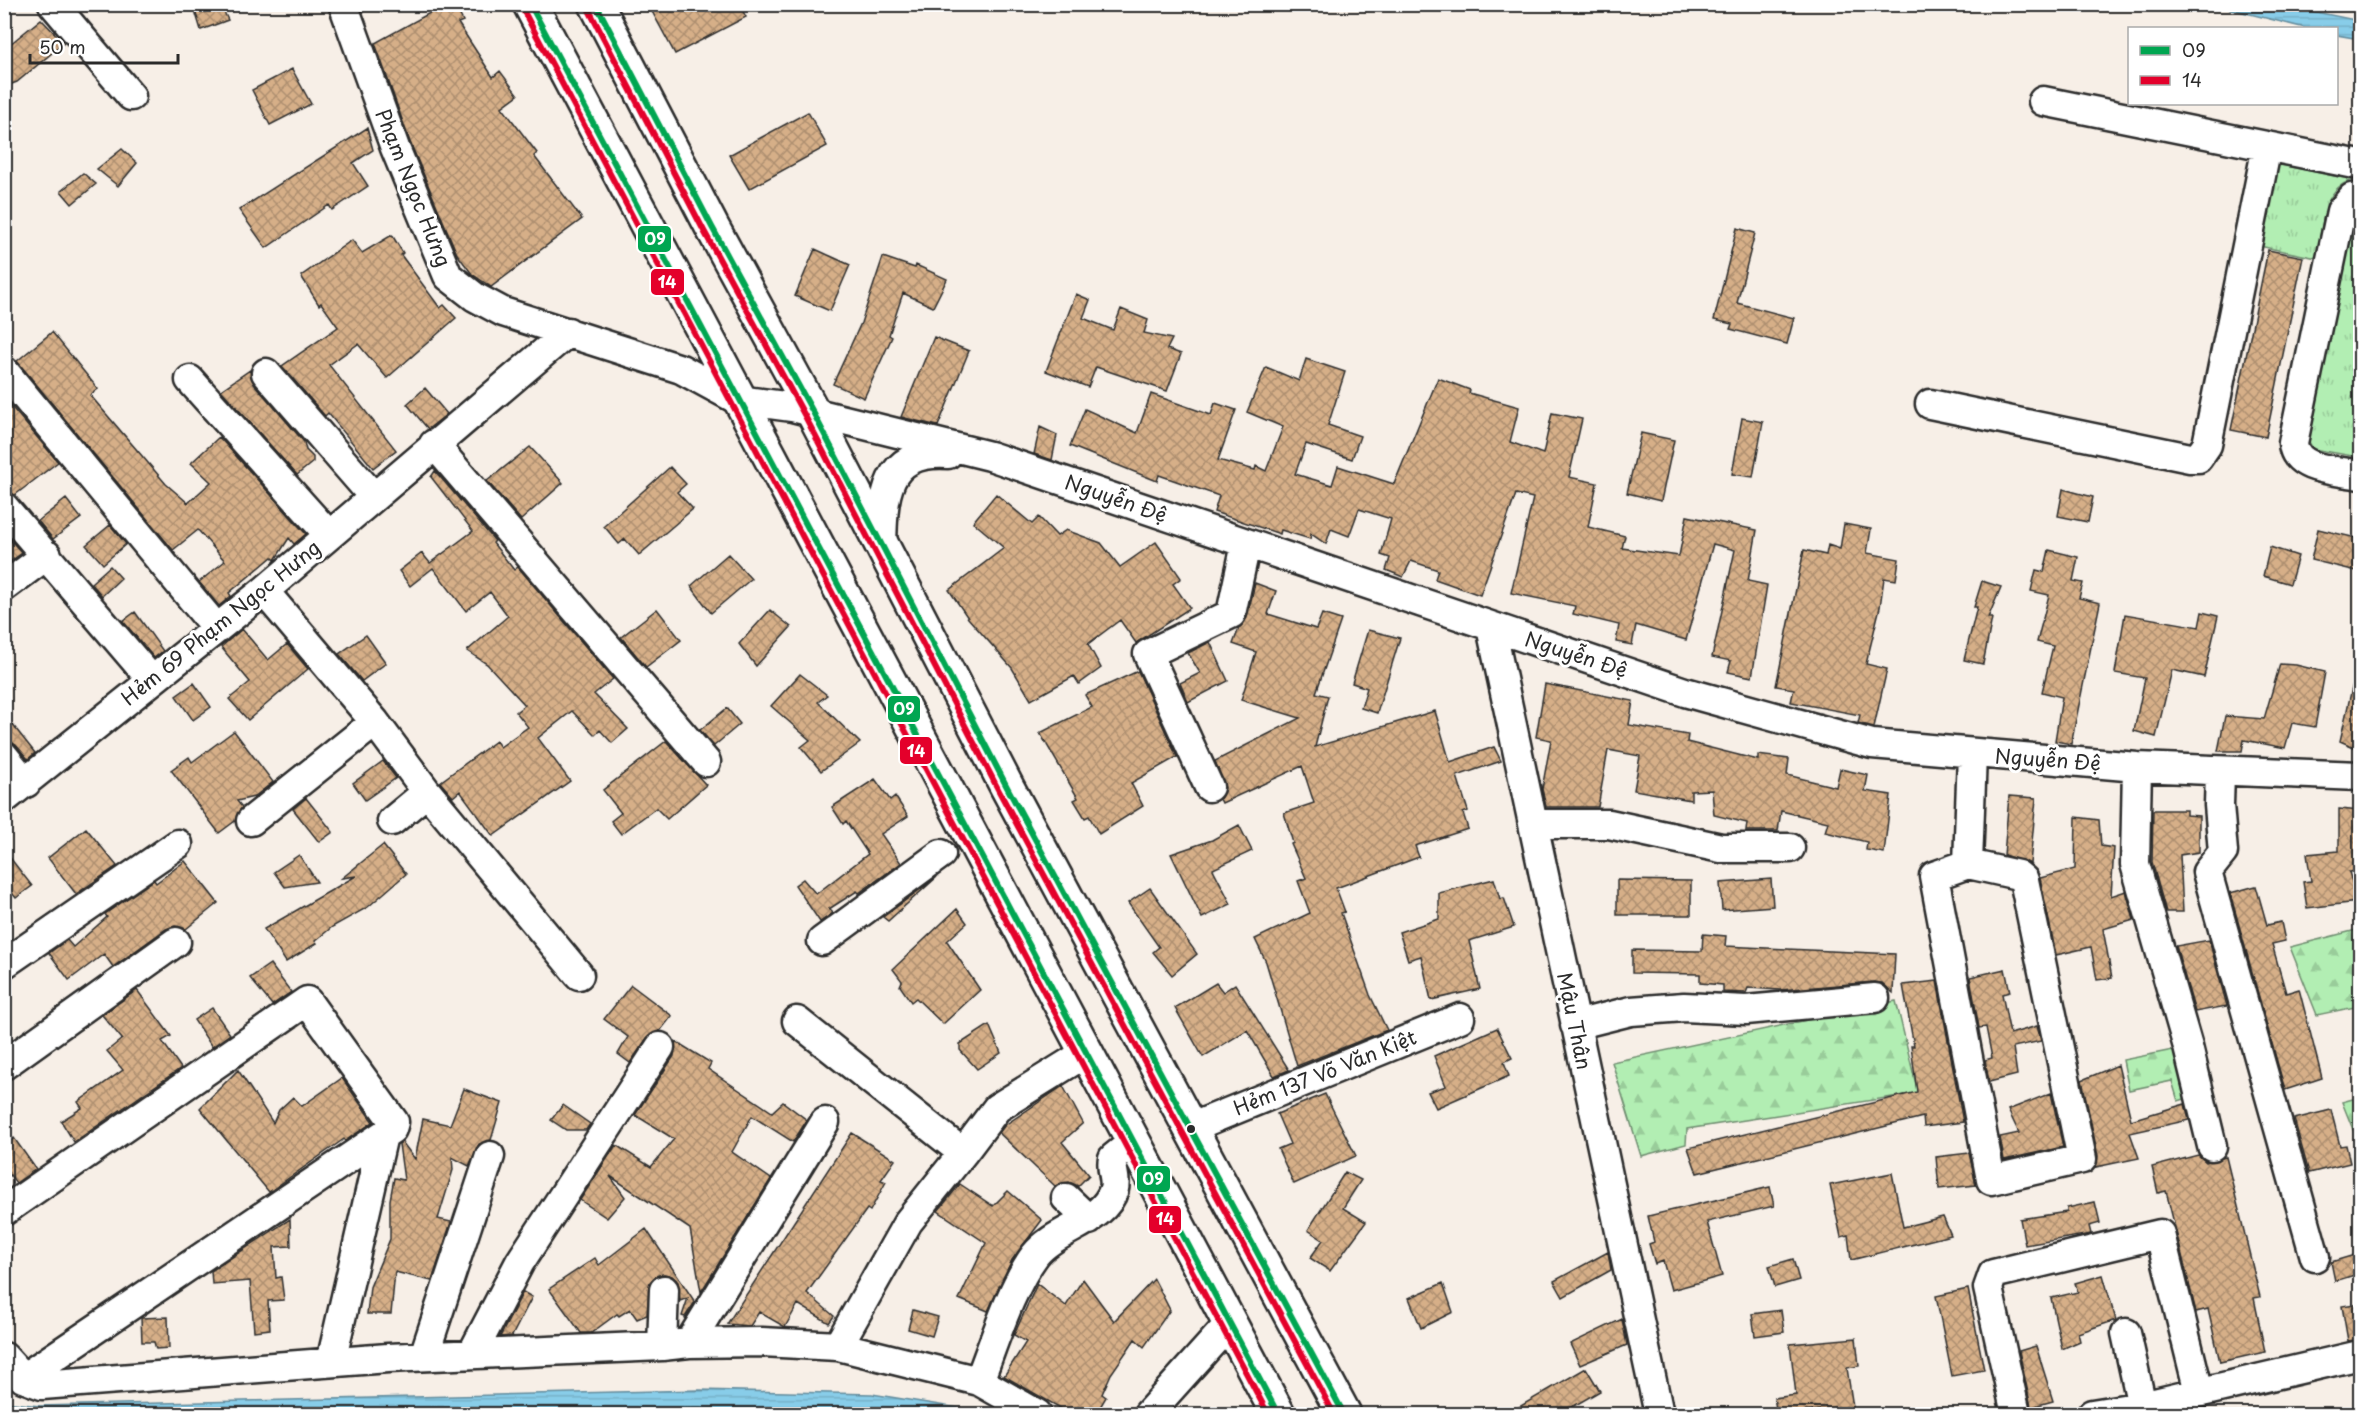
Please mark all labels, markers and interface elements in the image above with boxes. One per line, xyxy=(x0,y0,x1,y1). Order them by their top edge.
scale bar xyxy=(30,27,178,65)
legend xyxy=(2128,27,2338,105)
text: 50 m xyxy=(39,33,86,60)
text: 09 xyxy=(2182,36,2206,63)
text: 14 xyxy=(2182,66,2202,93)
street label: Phạm Ngọc Hưng xyxy=(369,104,459,271)
line badge: 09 xyxy=(637,225,672,253)
text: 09 xyxy=(644,226,666,250)
line badge: 14 xyxy=(650,268,685,296)
text: 14 xyxy=(658,269,676,293)
street label: Nguyễn Đệ xyxy=(1061,467,1171,530)
street label: Hẻm 69 Phạm Ngọc Hưng xyxy=(114,532,326,712)
street label: Nguyễn Đệ xyxy=(1521,623,1631,685)
line badge: 09 xyxy=(887,695,921,723)
text: 09 xyxy=(893,696,915,720)
line badge: 14 xyxy=(899,736,933,765)
text: 14 xyxy=(907,738,925,762)
street label: Nguyễn Đệ xyxy=(1994,740,2102,778)
street label: Mậu Thân xyxy=(1550,969,1600,1072)
street label: Hẻm 137 Võ Văn Kiệt xyxy=(1229,1022,1421,1123)
unlabelled marker xyxy=(1185,1123,1197,1135)
line badge: 09 xyxy=(1136,1165,1171,1193)
text: 09 xyxy=(1142,1166,1164,1190)
line badge: 14 xyxy=(1148,1205,1182,1234)
text: 14 xyxy=(1156,1206,1174,1230)

